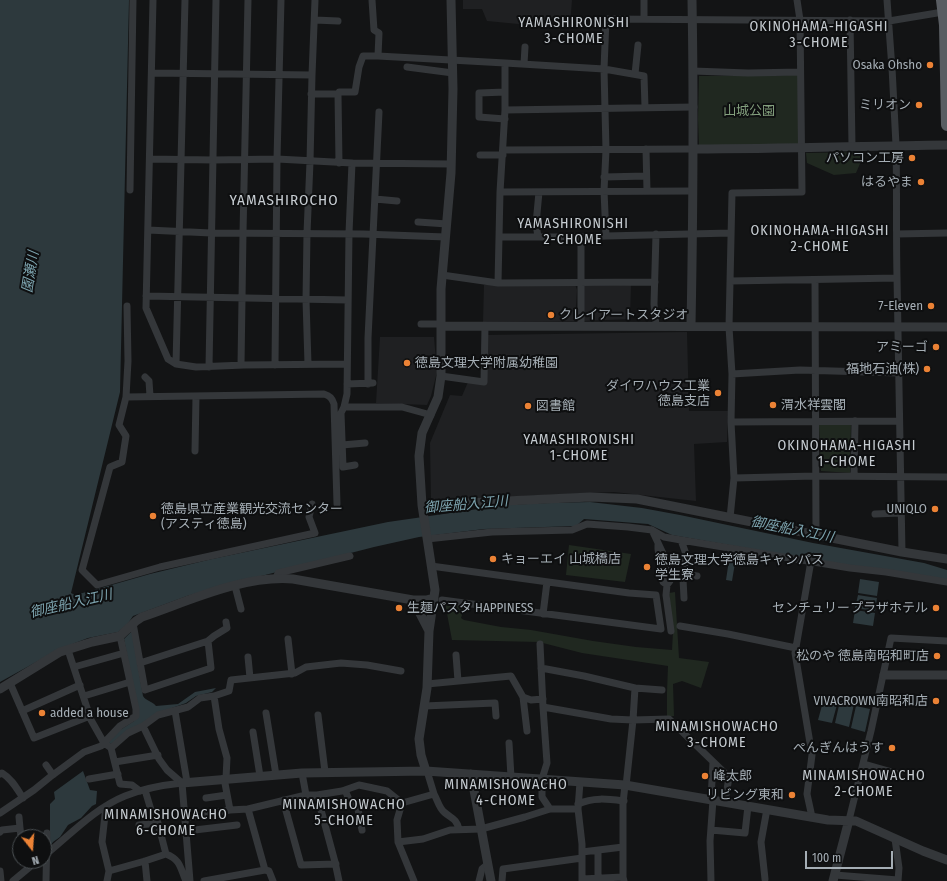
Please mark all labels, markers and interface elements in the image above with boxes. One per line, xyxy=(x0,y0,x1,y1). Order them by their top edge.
district label: YAMASHIRONISHI 3-CHOME xyxy=(518,15,630,48)
district label: OKINOHAMA-HIGASHI 3-CHOME xyxy=(750,19,888,52)
place label: Osaka Ohsho xyxy=(852,57,922,73)
marker: Osaka Ohsho xyxy=(925,60,935,70)
place label: ミリオン xyxy=(859,97,911,113)
marker: ミリオン xyxy=(914,100,924,110)
park label: 山城公園 xyxy=(723,103,775,119)
place label: パソコン工房 xyxy=(826,150,904,166)
marker: パソコン工房 xyxy=(907,153,917,163)
place label: はるやま xyxy=(861,174,913,190)
marker: はるやま xyxy=(916,177,926,187)
district label: YAMASHIROCHO xyxy=(229,192,339,210)
district label: YAMASHIRONISHI 2-CHOME xyxy=(517,216,629,248)
district label: OKINOHAMA-HIGASHI 2-CHOME xyxy=(751,223,889,256)
water label: 園瀬川 xyxy=(19,250,43,294)
place label: 7-Eleven xyxy=(878,298,923,314)
marker: 7-Eleven xyxy=(926,301,936,311)
place label: クレイアートスタジオ xyxy=(559,307,688,323)
marker: クレイアートスタジオ xyxy=(546,310,556,320)
place label: アミーゴ xyxy=(876,339,928,355)
marker: アミーゴ xyxy=(931,342,941,352)
place label: 徳島文理大学附属幼稚園 xyxy=(415,355,558,371)
marker: 徳島文理大学附属幼稚園 xyxy=(402,358,412,368)
place label: 福地石油(株) xyxy=(846,361,919,377)
marker: 福地石油(株) xyxy=(922,364,932,374)
place label: ダイワハウス工業 徳島支店 xyxy=(606,378,710,409)
marker: ダイワハウス工業 徳島支店 xyxy=(713,388,723,398)
place label: 渭水祥雲閣 xyxy=(781,397,846,413)
place label: 図書館 xyxy=(536,398,575,414)
marker: 渭水祥雲閣 xyxy=(768,400,778,410)
marker: 図書館 xyxy=(523,401,533,411)
district label: YAMASHIRONISHI 1-CHOME xyxy=(523,432,635,464)
district label: OKINOHAMA-HIGASHI 1-CHOME xyxy=(778,438,916,470)
water label: 御座船入江川 xyxy=(423,493,509,517)
place label: 徳島県立産業観光交流センター (アスティ徳島) xyxy=(161,501,343,532)
place label: UNIQLO xyxy=(887,501,927,517)
marker: UNIQLO xyxy=(930,504,940,514)
marker: 徳島県立産業観光交流センター (アスティ徳島) xyxy=(148,511,158,521)
water label: 御座船入江川 xyxy=(749,514,835,546)
place label: キョーエイ 山城橋店 xyxy=(501,551,621,567)
place label: 徳島文理大学徳島キャンパス 学生寮 xyxy=(655,552,824,583)
marker: キョーエイ 山城橋店 xyxy=(488,554,498,564)
marker: 徳島文理大学徳島キャンパス 学生寮 xyxy=(642,562,652,572)
water label: 御座船入江川 xyxy=(28,586,114,622)
place label: 生麺パスタ HAPPINESS xyxy=(407,600,533,616)
place label: センチュリープラザホテル xyxy=(772,600,928,616)
marker: 生麺パスタ HAPPINESS xyxy=(394,603,404,613)
marker: センチュリープラザホテル xyxy=(931,603,941,613)
place label: 松のや 徳島南昭和町店 xyxy=(796,648,929,664)
marker: 松のや 徳島南昭和町店 xyxy=(932,651,942,661)
place label: VIVACROWN南昭和店 xyxy=(813,693,928,709)
marker: VIVACROWN南昭和店 xyxy=(931,696,941,706)
place label: added a house xyxy=(50,705,129,721)
marker: added a house xyxy=(37,708,47,718)
district label: MINAMISHOWACHO 3-CHOME xyxy=(655,719,779,752)
place label: ぺんぎんはうす xyxy=(793,740,884,756)
marker: ぺんぎんはうす xyxy=(887,743,897,753)
place label: 峰太郎 xyxy=(713,768,752,784)
district label: MINAMISHOWACHO 2-CHOME xyxy=(802,768,926,800)
marker: 峰太郎 xyxy=(700,771,710,781)
district label: MINAMISHOWACHO 4-CHOME xyxy=(444,777,568,810)
place label: リビング東和 xyxy=(706,787,784,803)
marker: リビング東和 xyxy=(787,790,797,800)
district label: MINAMISHOWACHO 5-CHOME xyxy=(282,797,406,830)
district label: MINAMISHOWACHO 6-CHOME xyxy=(104,807,228,840)
north arrow xyxy=(12,829,52,869)
scale bar xyxy=(807,843,895,869)
text: 100 m xyxy=(812,851,841,865)
text: N xyxy=(30,853,40,867)

